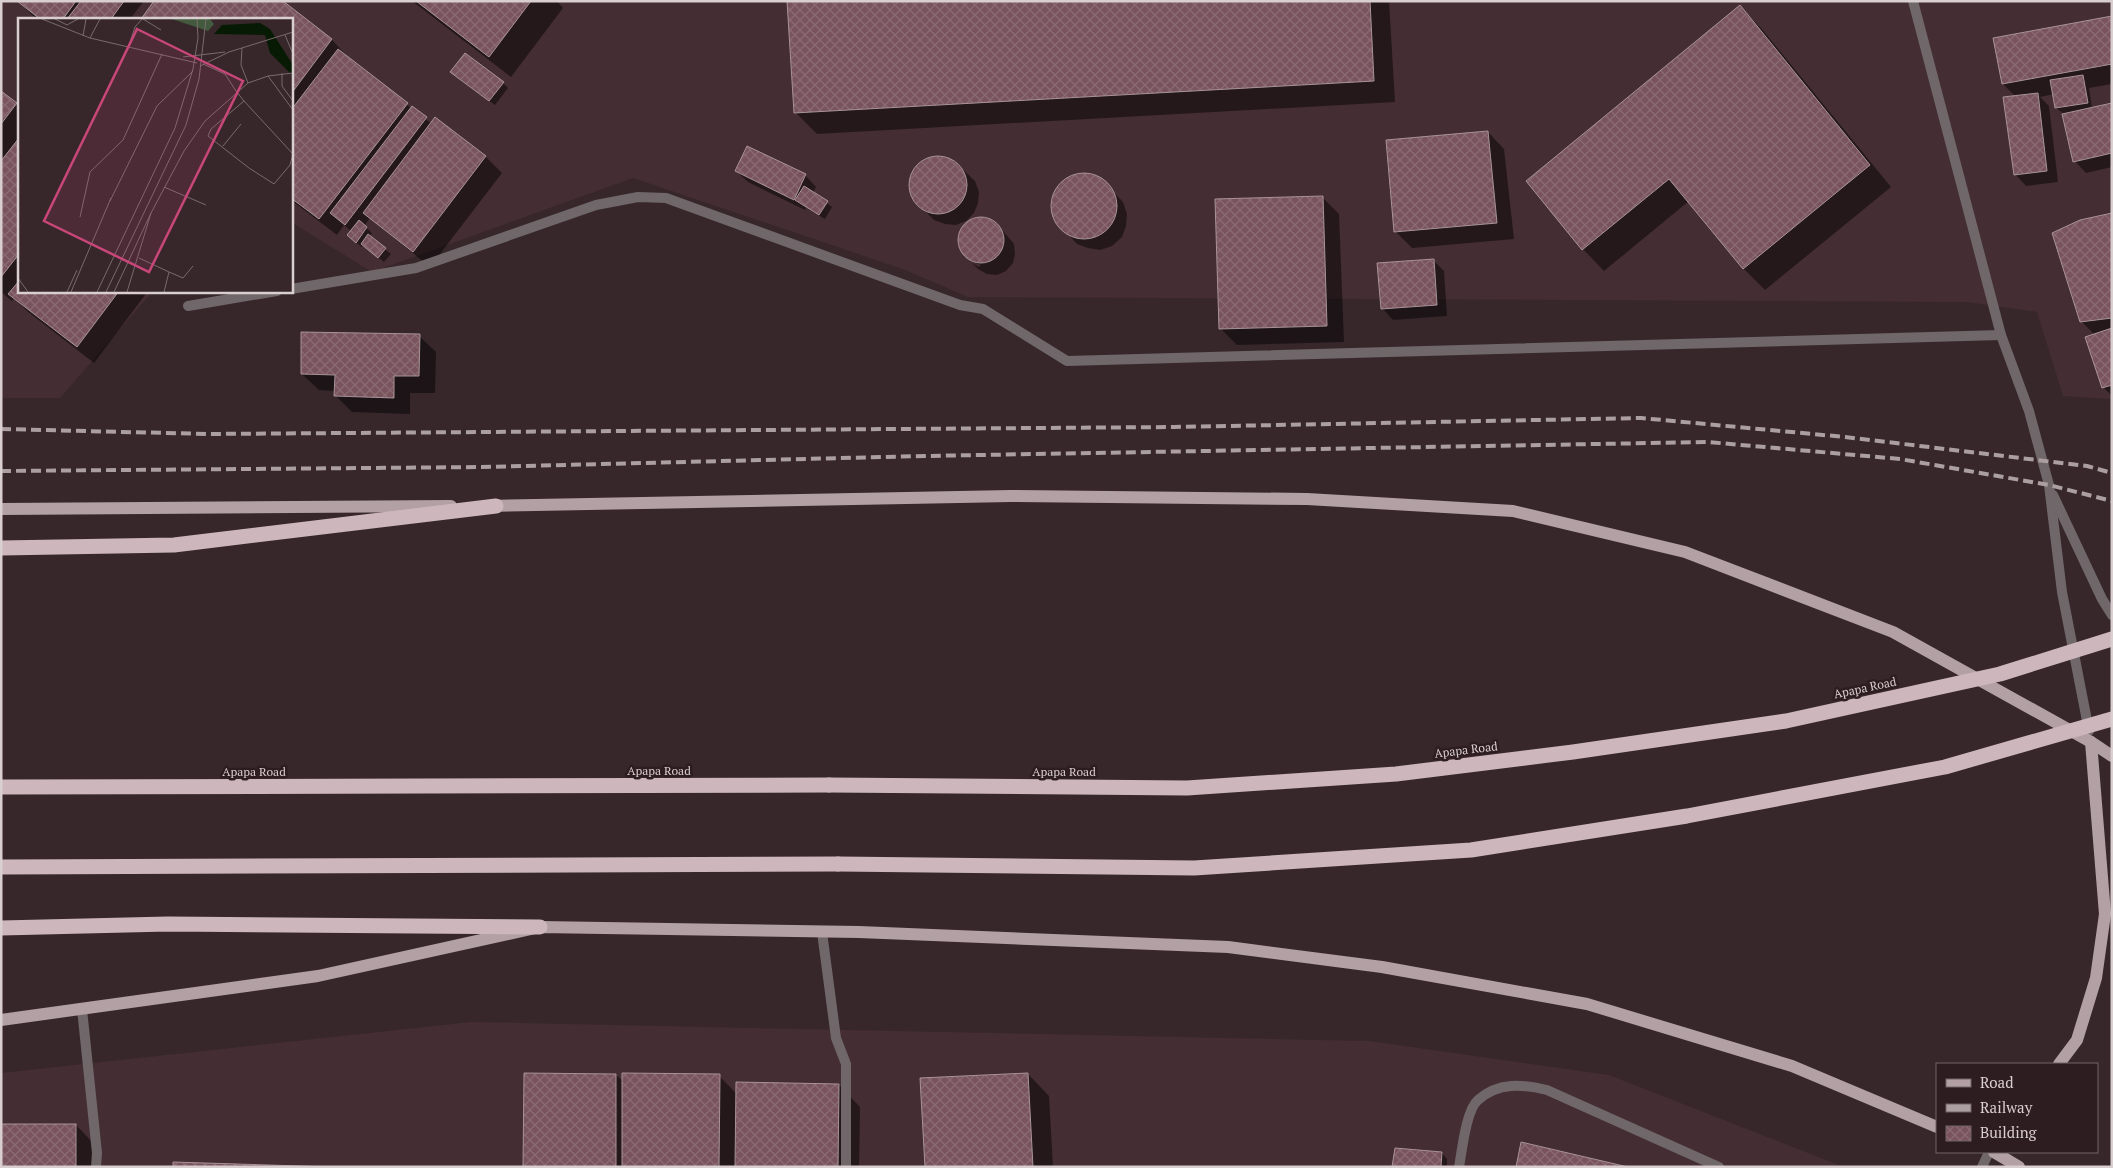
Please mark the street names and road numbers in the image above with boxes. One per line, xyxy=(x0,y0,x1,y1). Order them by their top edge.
street label: Apapa Road xyxy=(1832,673,1898,701)
street label: Apapa Road xyxy=(1433,738,1499,761)
street label: Apapa Road xyxy=(627,763,691,778)
street label: Apapa Road xyxy=(222,764,286,779)
street label: Apapa Road xyxy=(1032,764,1096,779)

